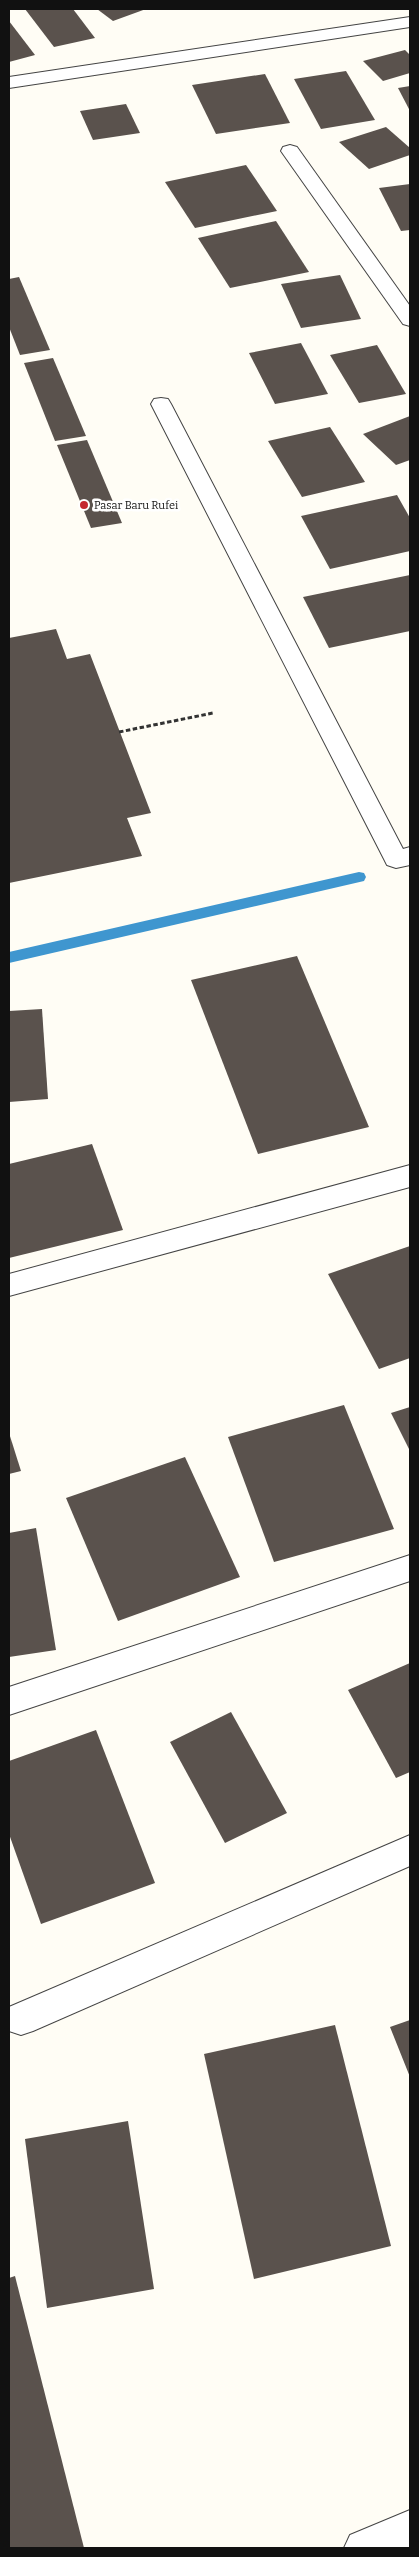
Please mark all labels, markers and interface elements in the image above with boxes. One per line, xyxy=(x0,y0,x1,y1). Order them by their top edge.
marker: Pasar Baru Rufei xyxy=(78,499,90,511)
place label: Pasar Baru Rufei xyxy=(94,499,179,512)

